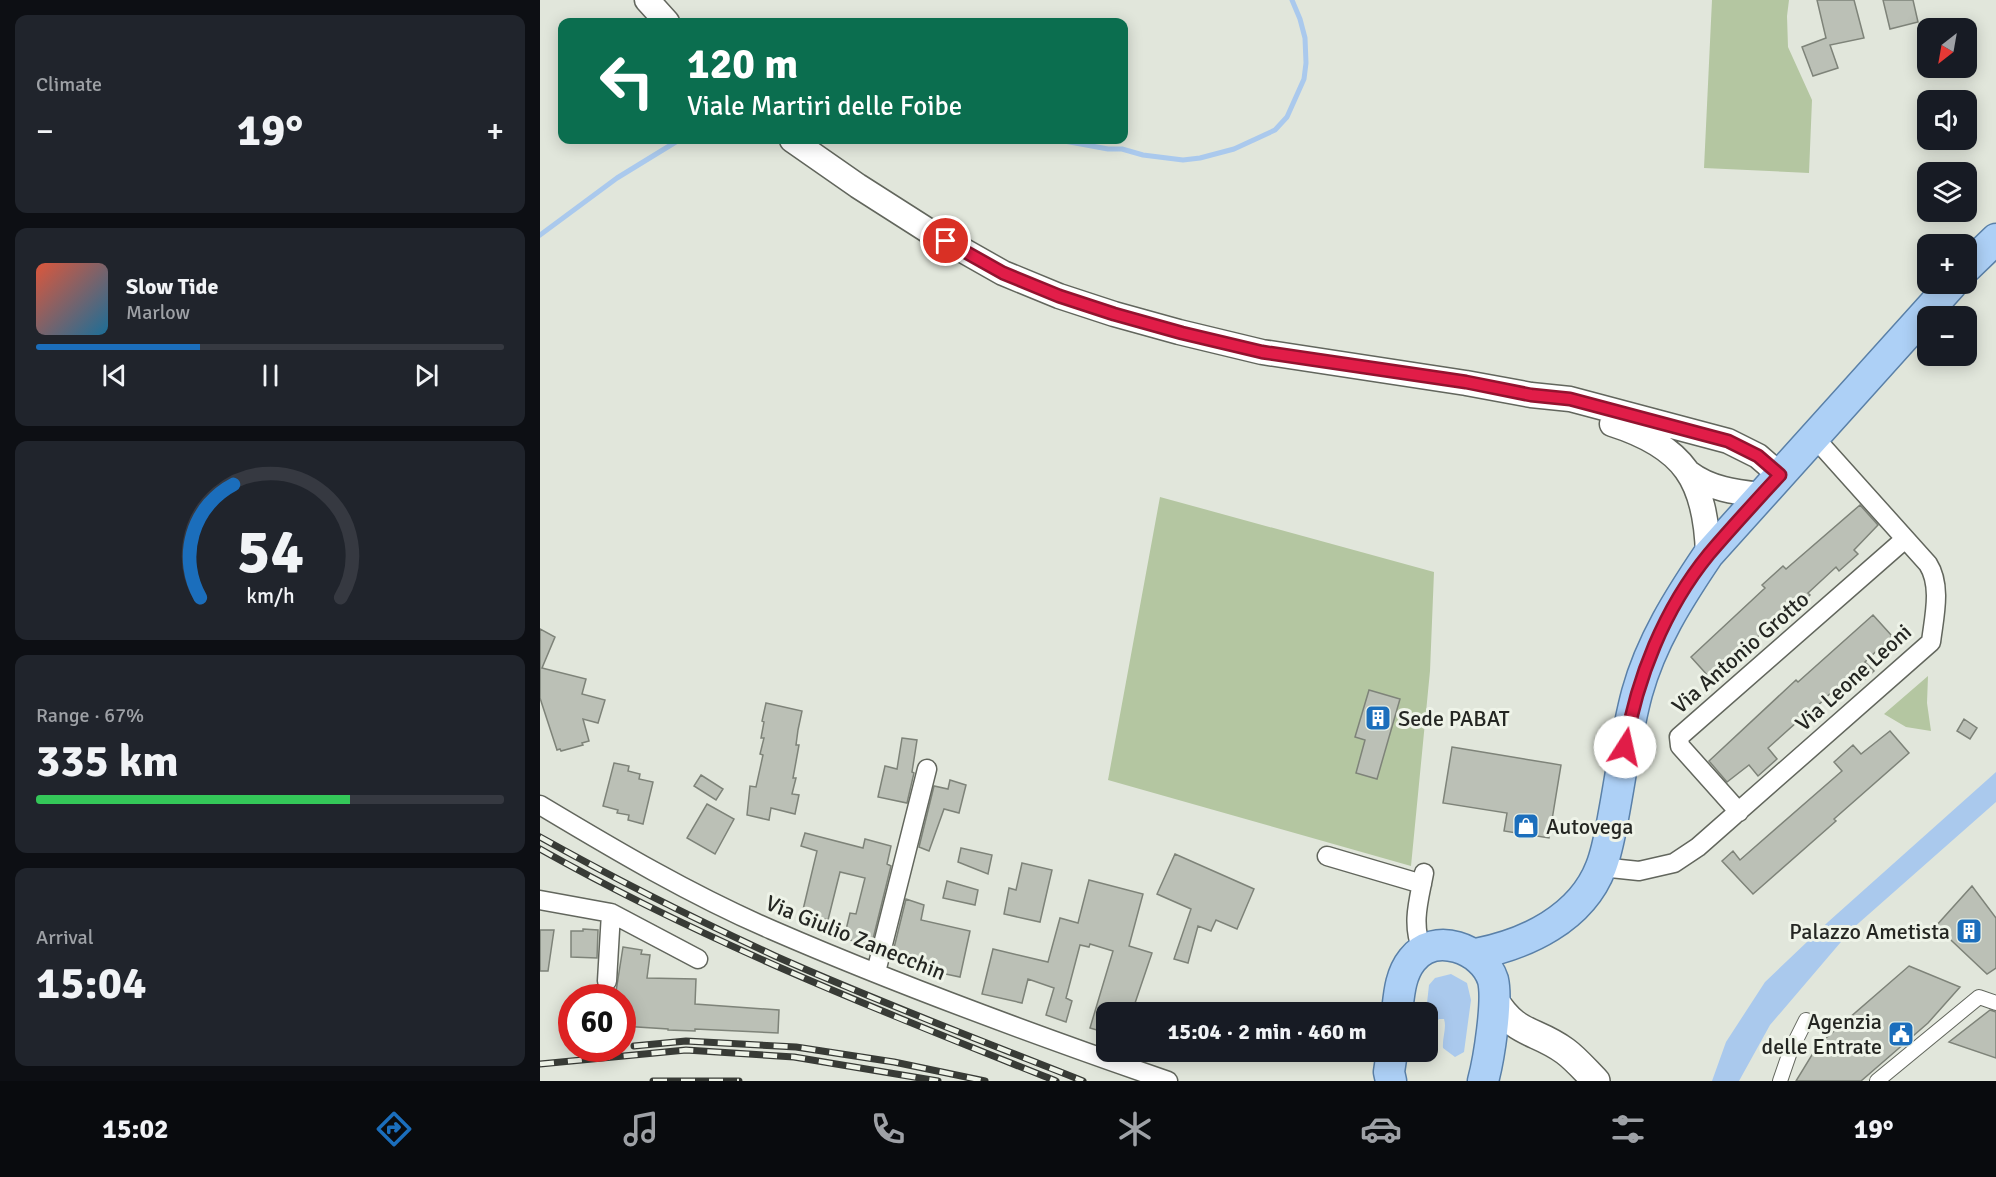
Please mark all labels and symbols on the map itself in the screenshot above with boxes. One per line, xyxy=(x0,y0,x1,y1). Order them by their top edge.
north arrow xyxy=(1917,18,1977,78)
pin xyxy=(920,215,971,266)
street label: Via Antonio Grotto xyxy=(1666,585,1814,719)
street label: Via Leone Leoni xyxy=(1790,618,1917,737)
building icon: Sede PABAT xyxy=(1363,703,1393,733)
place label: Sede PABAT xyxy=(1398,705,1510,732)
position arrow xyxy=(1593,715,1657,779)
shop icon: Autovega xyxy=(1511,811,1541,841)
place label: Autovega xyxy=(1546,813,1633,840)
street label: Via Giulio Zanecchin xyxy=(762,889,950,986)
building icon: Palazzo Ametista xyxy=(1954,916,1984,946)
place label: Palazzo Ametista xyxy=(1789,918,1950,945)
speed limit sign: 60 xyxy=(558,984,636,1062)
place label: Agenzia delle Entrate xyxy=(1762,1008,1882,1060)
public building icon: Agenzia delle Entrate xyxy=(1886,1019,1916,1049)

